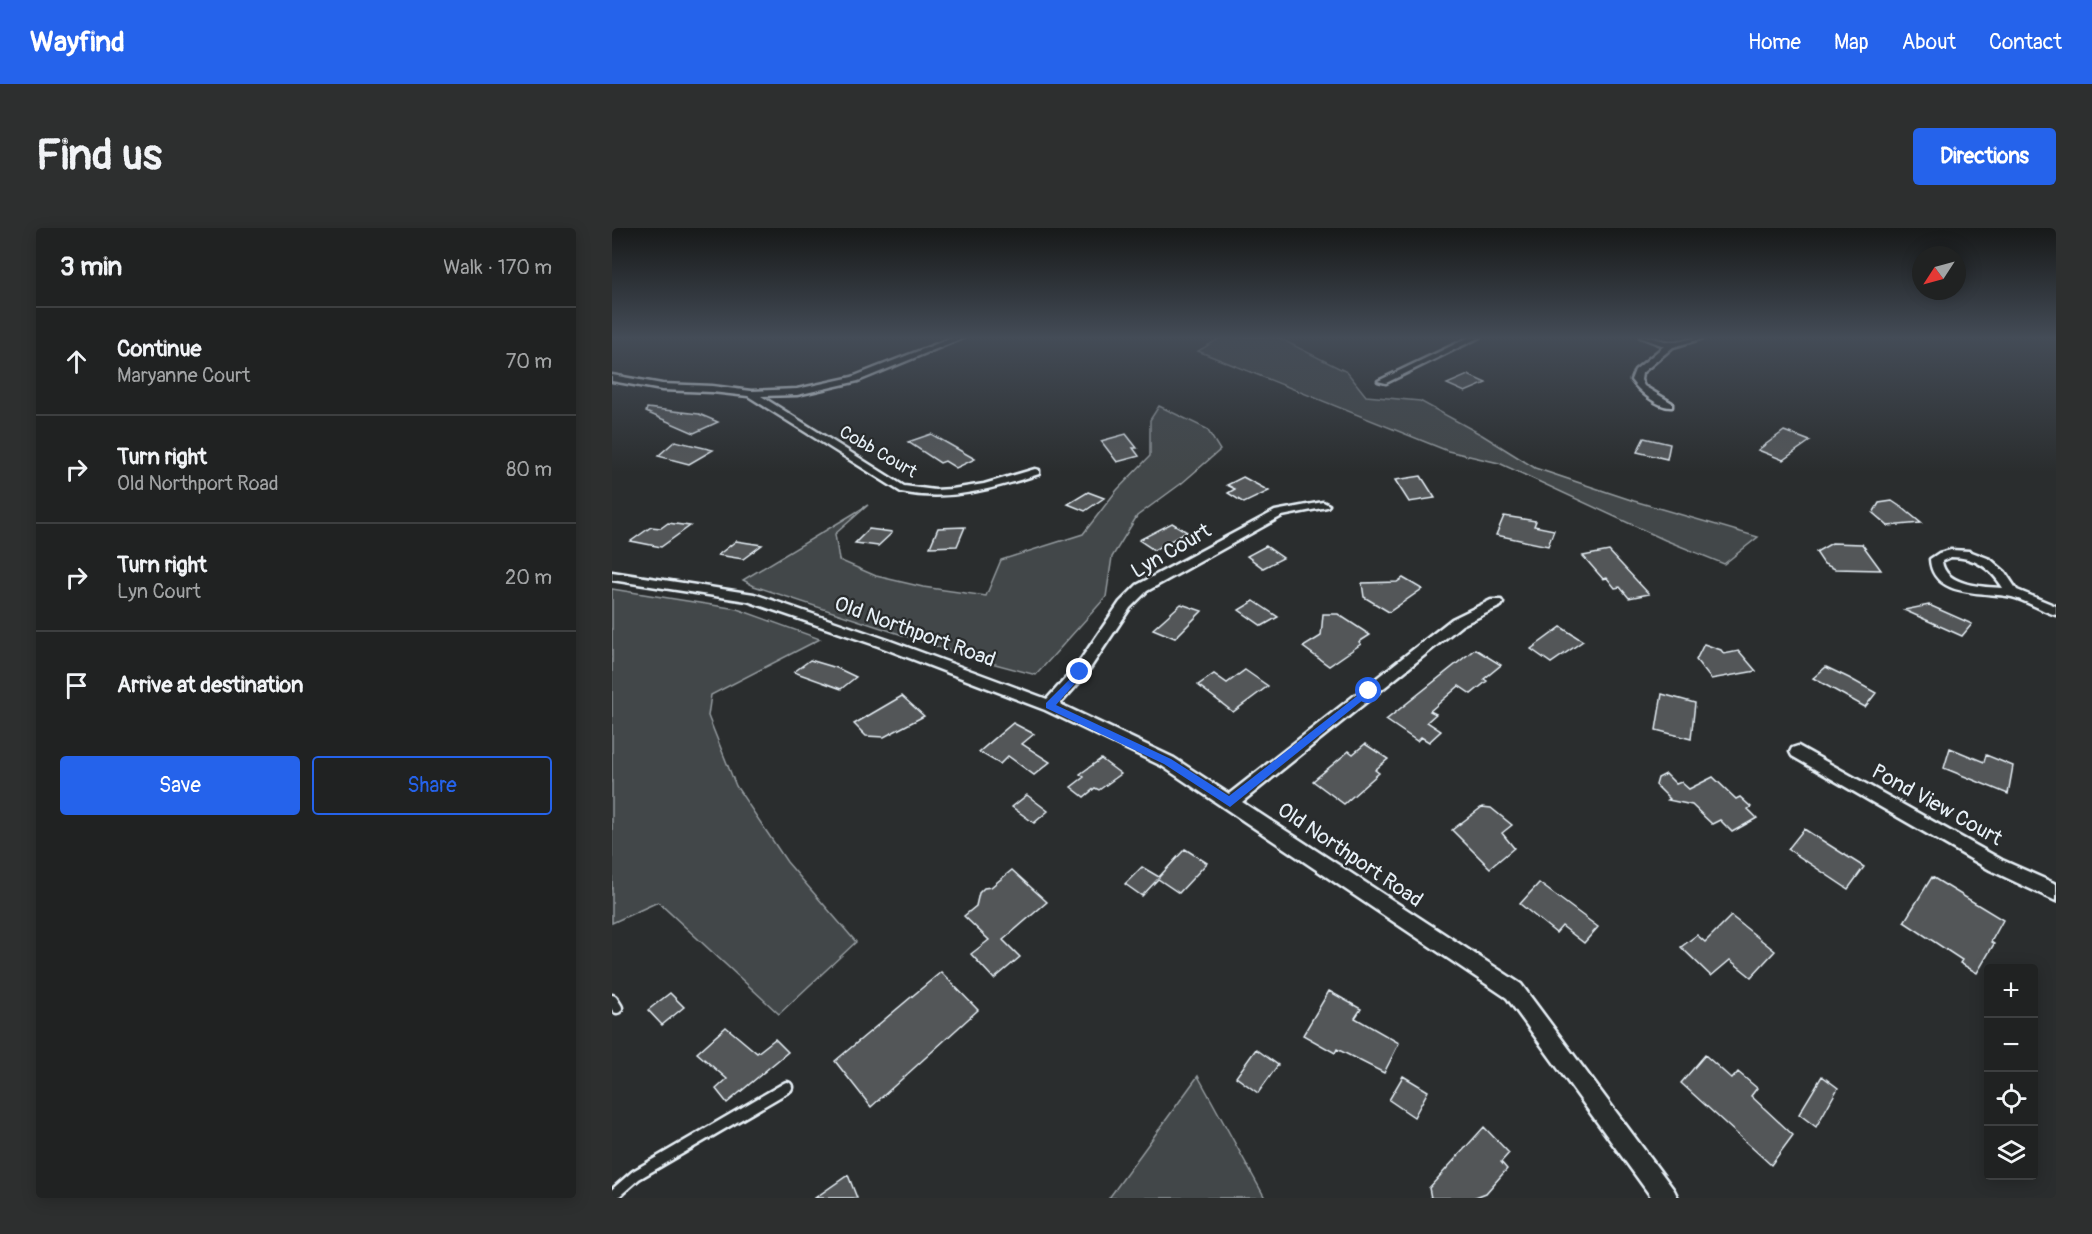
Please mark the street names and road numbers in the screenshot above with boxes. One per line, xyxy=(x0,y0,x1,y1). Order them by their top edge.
street label: Cobb Court xyxy=(835,421,922,484)
street label: Lyn Court xyxy=(1126,517,1216,585)
street label: Old Northport Road xyxy=(831,590,999,674)
street label: Pond View Court xyxy=(1867,758,2008,852)
street label: Old Northport Road xyxy=(1272,796,1428,914)

